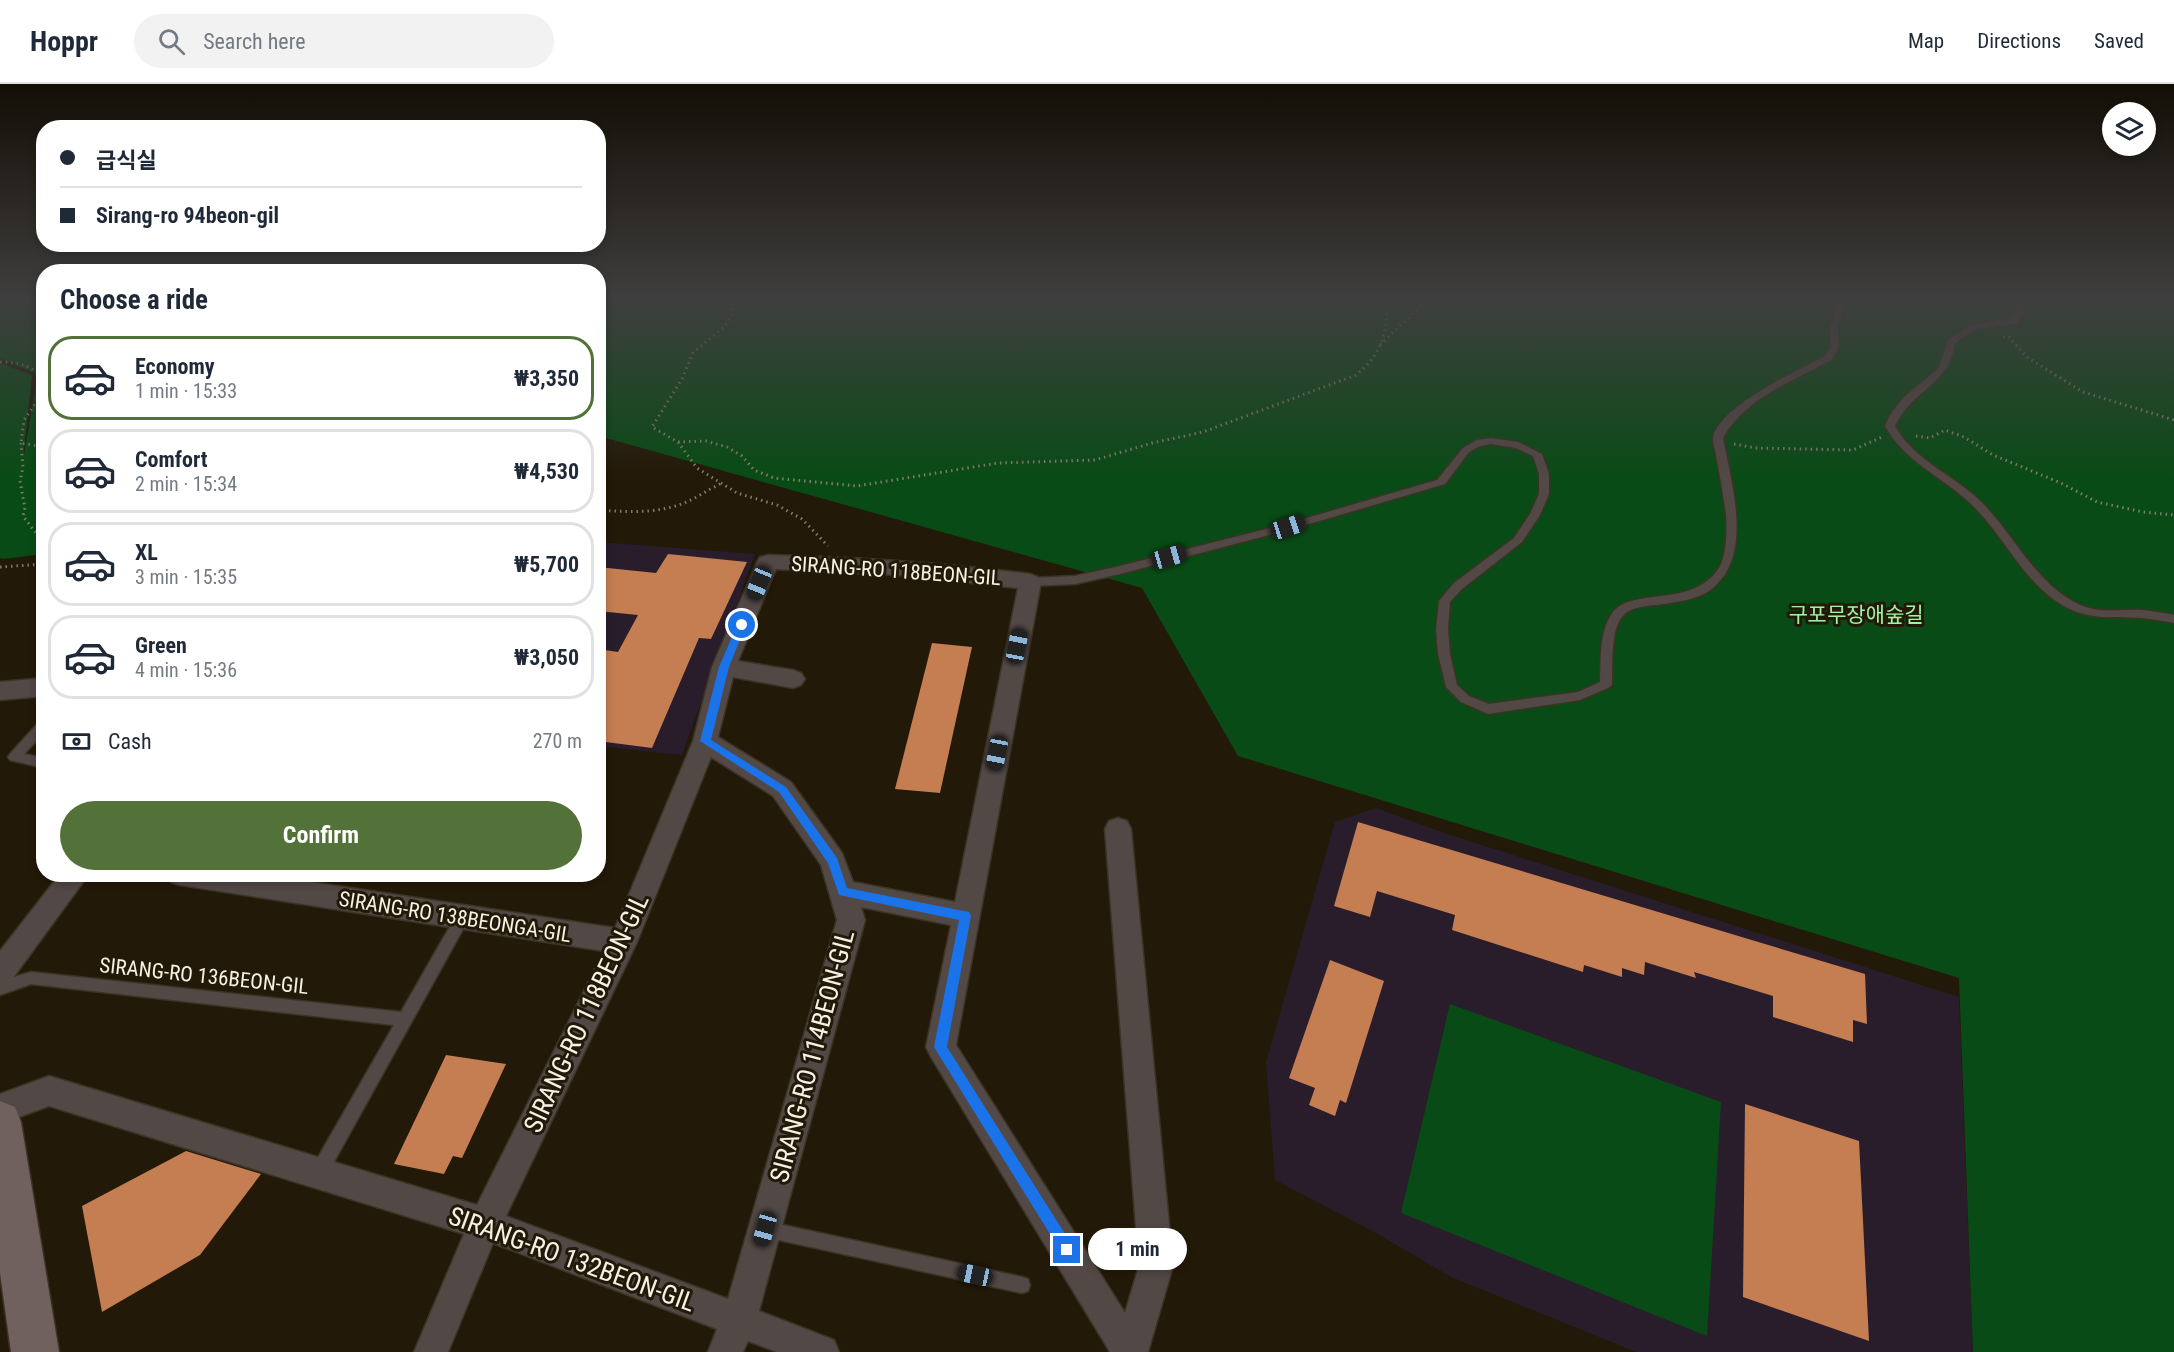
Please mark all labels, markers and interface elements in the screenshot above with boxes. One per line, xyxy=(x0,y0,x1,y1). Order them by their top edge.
search box xyxy=(134,14,554,68)
text: Hoppr xyxy=(30,25,98,58)
icon: search xyxy=(155,25,188,58)
text: Search here xyxy=(203,29,305,54)
text: Map xyxy=(1908,29,1944,53)
text: Directions xyxy=(1977,29,2061,53)
text: Saved xyxy=(2094,29,2144,53)
map controls xyxy=(2102,102,2156,156)
button: layers xyxy=(2102,102,2156,156)
text: 급식실 xyxy=(96,148,157,173)
text: Sirang-ro 94beon-gil xyxy=(96,203,279,228)
text: Choose a ride xyxy=(60,284,208,316)
icon: car xyxy=(63,351,117,405)
text: Economy xyxy=(135,354,215,379)
text: ₩3,350 xyxy=(514,366,579,391)
text: 1 min · 15:33 xyxy=(135,379,237,403)
icon: car xyxy=(63,444,117,498)
text: Comfort xyxy=(135,447,208,472)
text: ₩4,530 xyxy=(514,459,579,484)
text: 2 min · 15:34 xyxy=(135,472,237,496)
car xyxy=(1268,513,1308,541)
icon: car xyxy=(63,537,117,591)
text: XL xyxy=(135,540,158,565)
car xyxy=(1149,543,1189,571)
text: ₩5,700 xyxy=(514,552,579,577)
street label: SIRANG-RO 118BEON-GIL xyxy=(790,552,1002,590)
car xyxy=(744,563,774,603)
text: 3 min · 15:35 xyxy=(135,565,237,589)
park label: 구포무장애숲길 xyxy=(1788,603,1924,627)
route start xyxy=(728,611,755,638)
car xyxy=(1005,627,1029,665)
icon: car xyxy=(63,630,117,684)
text: Green xyxy=(135,633,187,658)
text: ₩3,050 xyxy=(514,645,579,670)
text: 4 min · 15:36 xyxy=(135,658,237,682)
icon: cash xyxy=(60,725,93,758)
text: Cash xyxy=(108,729,152,754)
text: 270 m xyxy=(533,729,582,753)
car xyxy=(985,734,1009,772)
button: Confirm xyxy=(60,801,582,870)
street label: SIRANG-RO 138BEONGA-GIL xyxy=(337,887,573,947)
street label: SIRANG-RO 118BEON-GIL xyxy=(517,889,655,1137)
street label: SIRANG-RO 114BEON-GIL xyxy=(764,926,860,1186)
street label: SIRANG-RO 136BEON-GIL xyxy=(98,953,310,999)
street label: SIRANG-RO 132BEON-GIL xyxy=(445,1200,699,1318)
car xyxy=(751,1209,779,1249)
callout: 1 min xyxy=(1088,1229,1187,1271)
route end xyxy=(1053,1236,1080,1263)
text: 1 min xyxy=(1115,1237,1160,1261)
car xyxy=(956,1262,994,1288)

